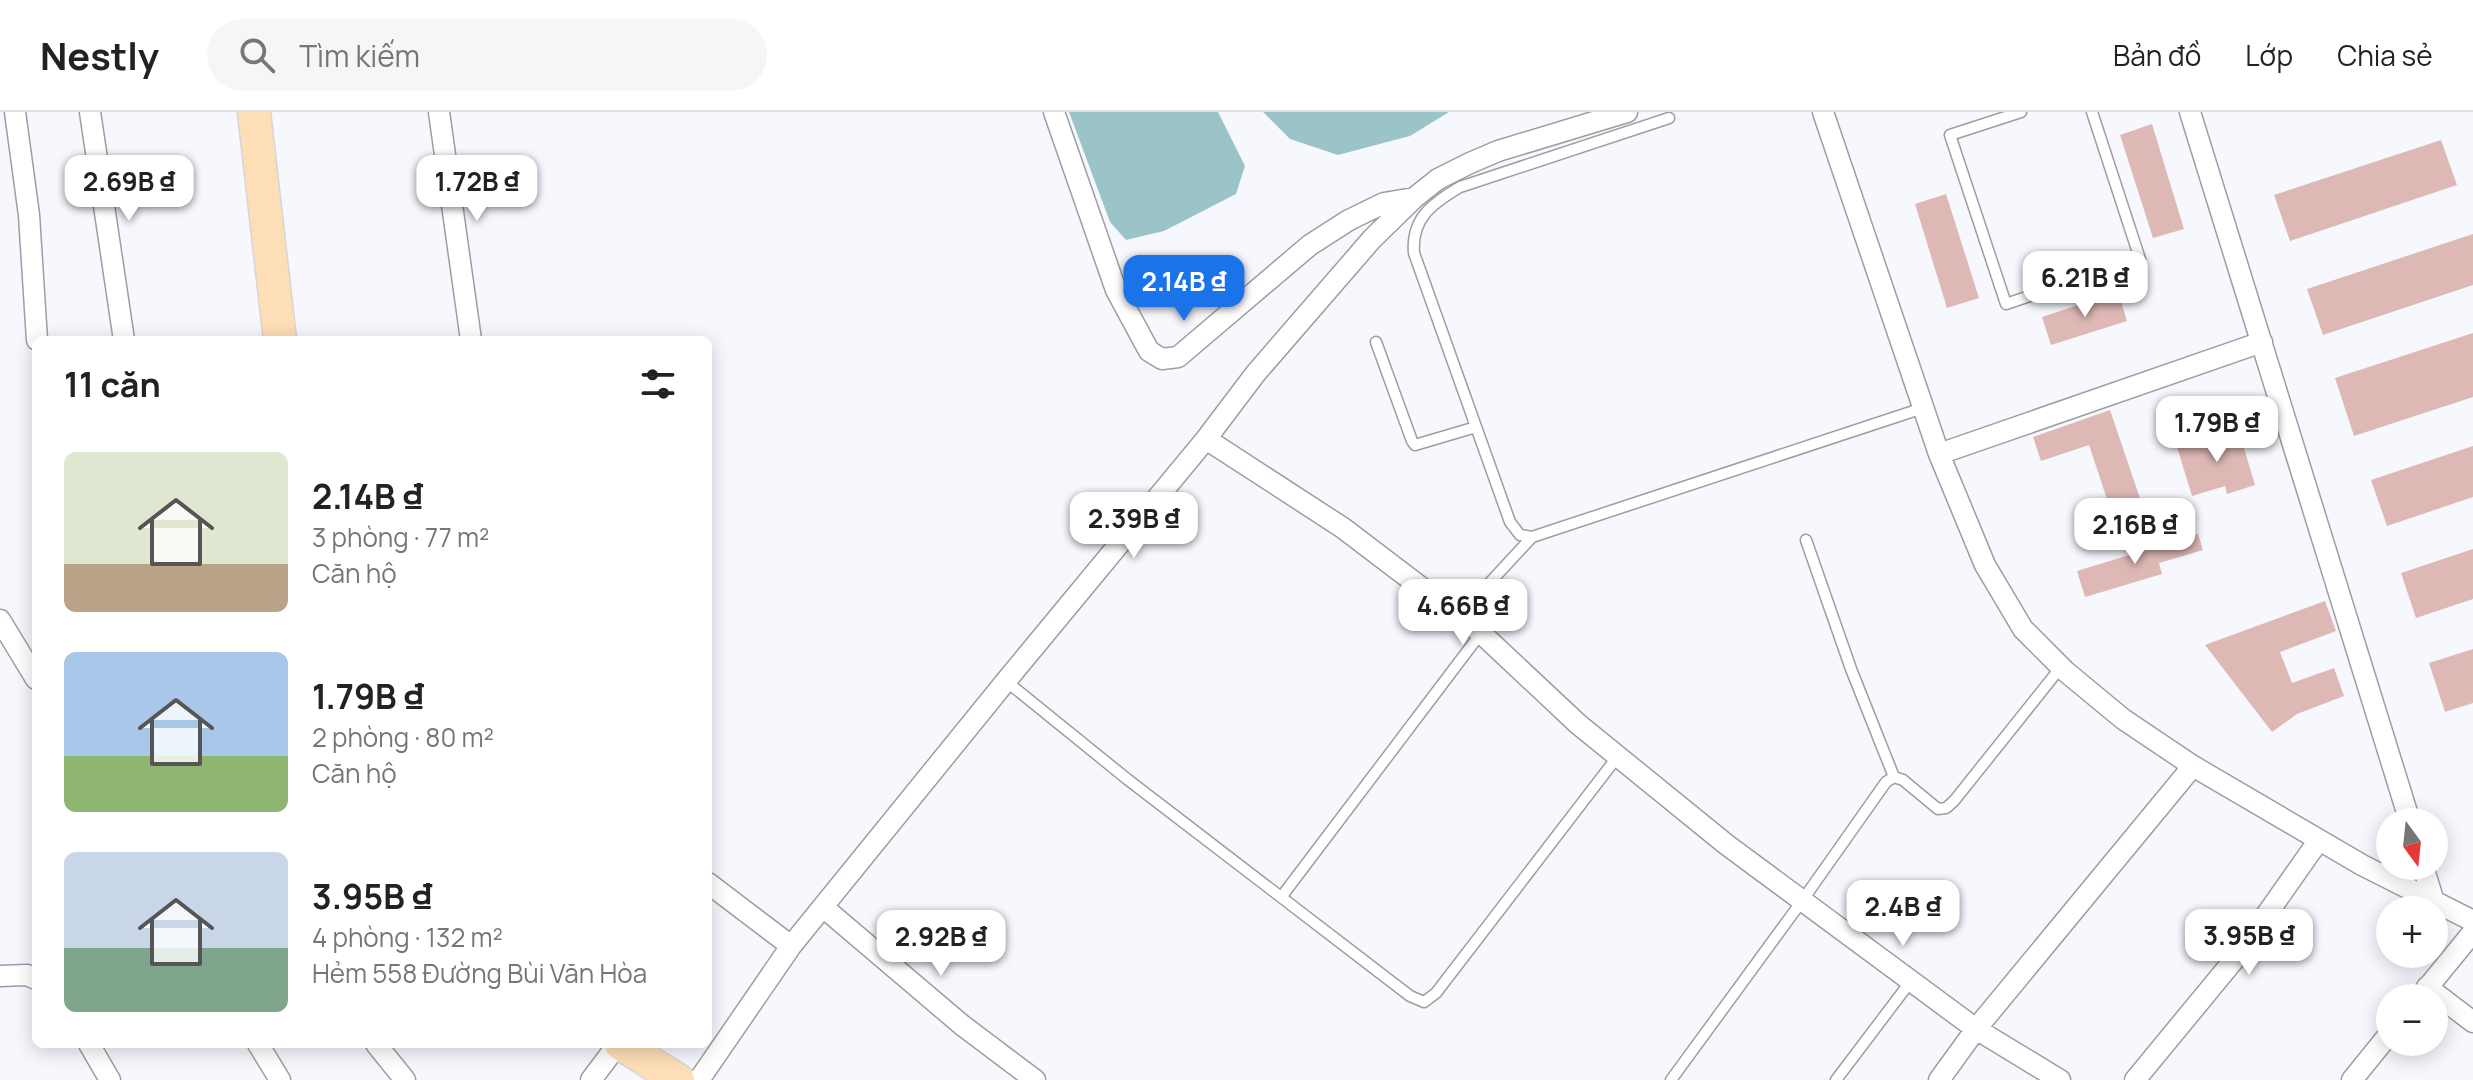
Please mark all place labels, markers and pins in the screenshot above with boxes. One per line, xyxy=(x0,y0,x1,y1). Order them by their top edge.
pin: 2.69B ₫ xyxy=(55,155,203,223)
pin: 1.72B ₫ xyxy=(403,155,551,223)
pin: 6.21B ₫ xyxy=(2011,251,2159,319)
pin: 2.14B ₫ xyxy=(1110,255,1258,323)
pin: 1.79B ₫ xyxy=(2143,396,2291,464)
pin: 2.39B ₫ xyxy=(1060,492,1208,560)
pin: 2.16B ₫ xyxy=(2061,498,2209,566)
pin: 4.66B ₫ xyxy=(1389,579,1537,647)
pin: 2.4B ₫ xyxy=(1838,880,1968,948)
pin: 3.95B ₫ xyxy=(2175,909,2323,977)
pin: 2.92B ₫ xyxy=(867,910,1015,978)

